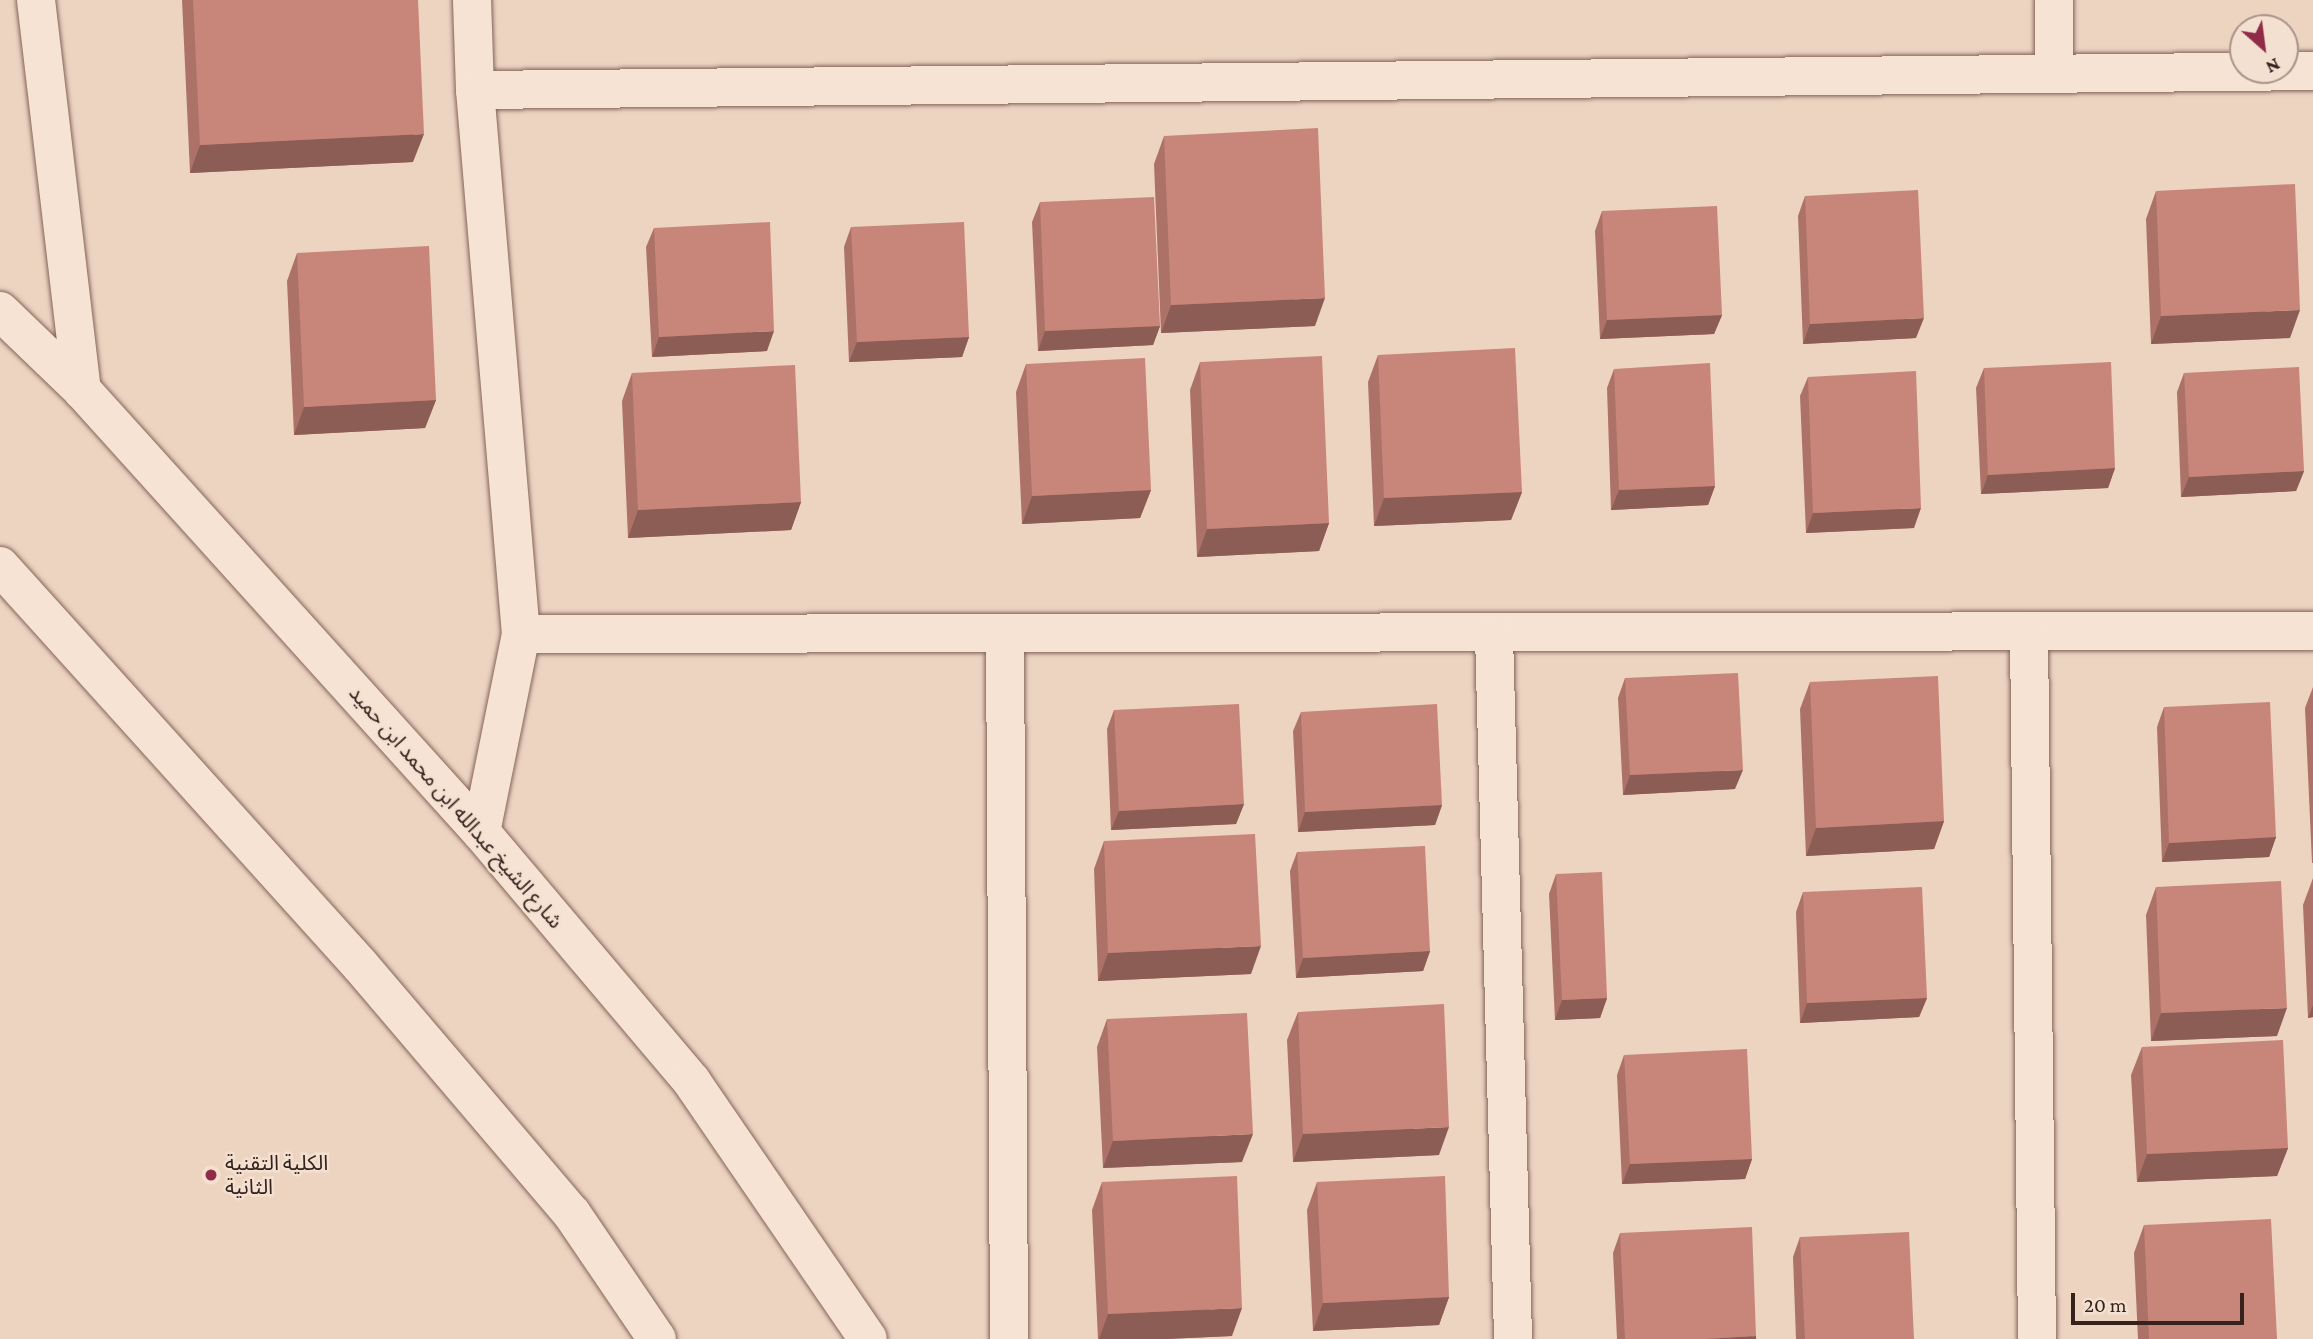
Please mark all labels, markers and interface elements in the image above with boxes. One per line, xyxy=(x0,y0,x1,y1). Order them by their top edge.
north arrow xyxy=(2229,14,2299,84)
text: N xyxy=(2263,54,2284,79)
street label: شارع الشيخ عبدالله ابن محمد ابن حميد xyxy=(344,680,568,934)
place label: الكلية التقنية الثانية xyxy=(225,1150,328,1200)
marker: الكلية التقنية الثانية xyxy=(203,1167,219,1183)
scale bar xyxy=(2075,1280,2248,1324)
text: 20 m xyxy=(2084,1293,2127,1317)

